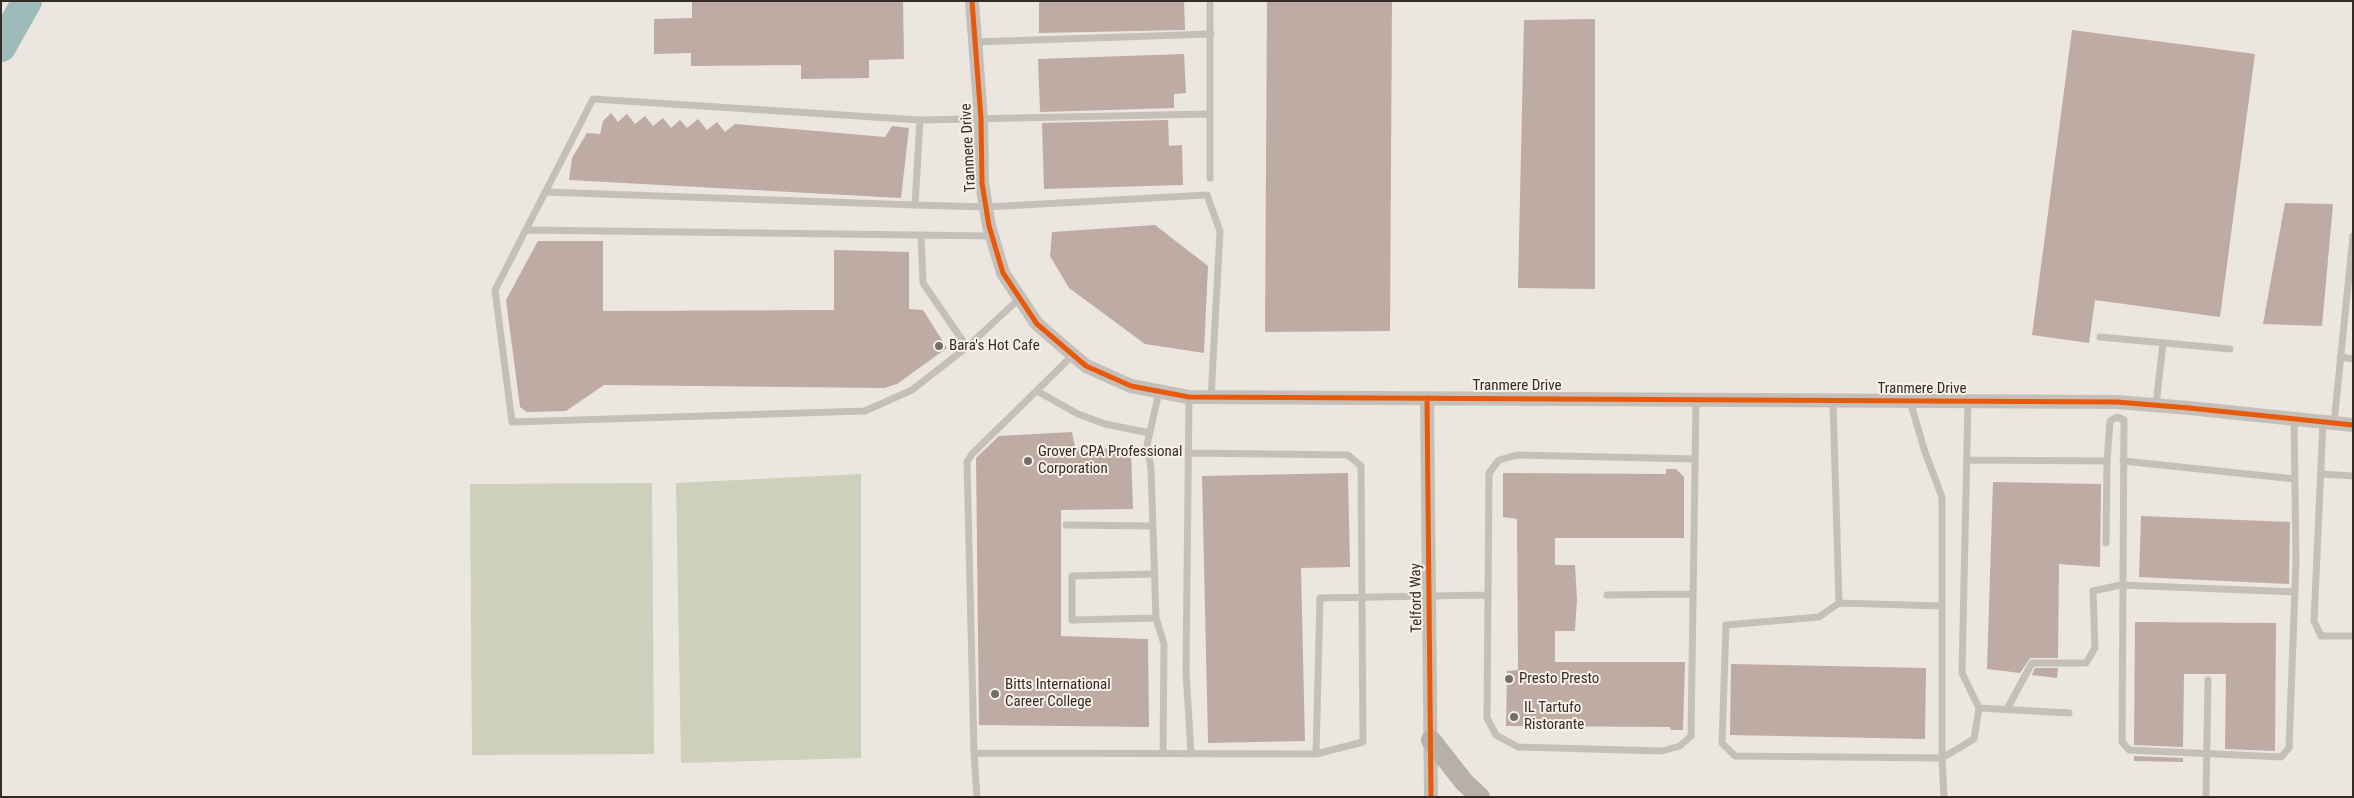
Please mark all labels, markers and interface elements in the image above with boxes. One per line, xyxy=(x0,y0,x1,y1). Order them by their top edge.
street label: Tranmere Drive xyxy=(958,103,980,193)
place label: Bara's Hot Cafe xyxy=(949,337,1040,355)
marker: Bara's Hot Cafe xyxy=(933,340,945,352)
street label: Tranmere Drive xyxy=(1472,377,1562,395)
street label: Tranmere Drive xyxy=(1877,380,1967,398)
place label: Grover CPA Professional Corporation xyxy=(1038,443,1182,478)
marker: Grover CPA Professional Corporation xyxy=(1022,455,1034,467)
street label: Telford Way xyxy=(1407,563,1427,633)
place label: Presto Presto xyxy=(1519,670,1599,688)
marker: Presto Presto xyxy=(1503,673,1515,685)
place label: Bitts International Career College xyxy=(1005,676,1111,711)
marker: Bitts International Career College xyxy=(989,688,1001,700)
place label: IL Tartufo Ristorante xyxy=(1524,699,1584,734)
marker: IL Tartufo Ristorante xyxy=(1508,711,1520,723)

